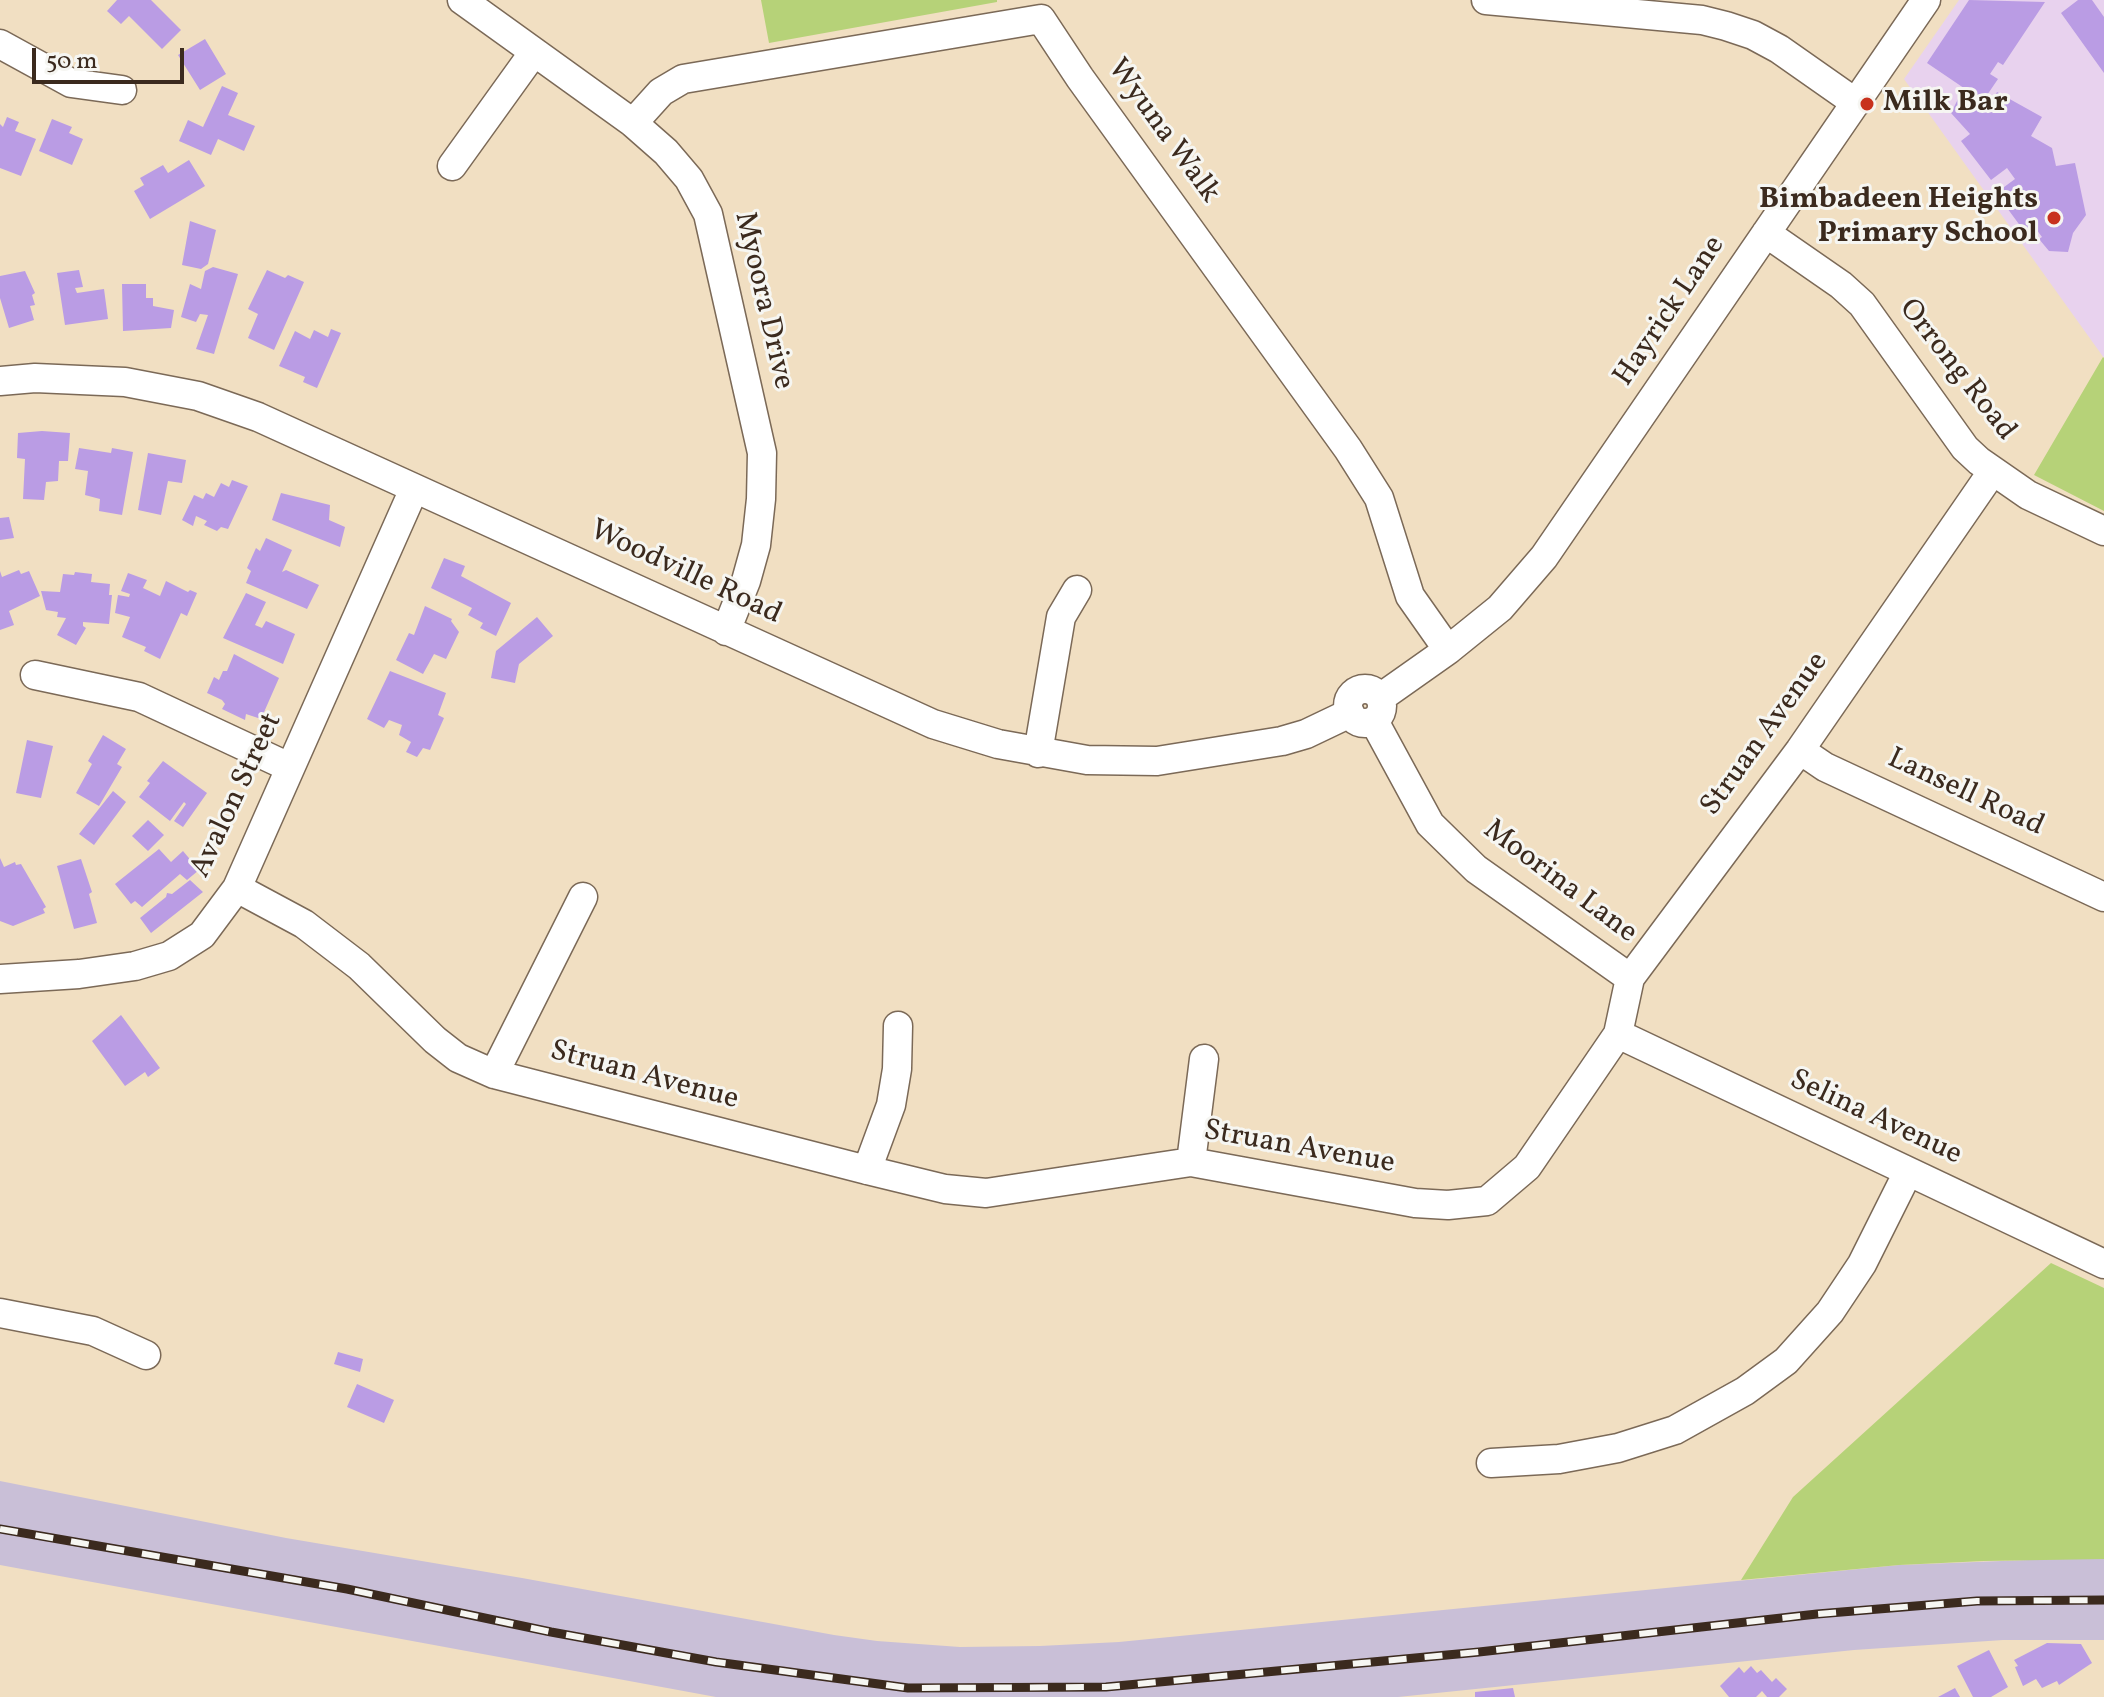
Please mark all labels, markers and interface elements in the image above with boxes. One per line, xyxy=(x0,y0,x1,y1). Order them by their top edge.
scale bar xyxy=(36,32,188,82)
text: 50 m xyxy=(46,45,98,79)
street label: Wyuna Walk xyxy=(1098,53,1226,211)
place label: Milk Bar xyxy=(1883,86,2008,122)
marker: Milk Bar xyxy=(1858,95,1876,113)
place label: Bimbadeen Heights Primary School xyxy=(1759,183,2038,254)
street label: Myoora Drive xyxy=(724,209,800,393)
marker: Bimbadeen Heights Primary School xyxy=(2045,209,2063,227)
street label: Hayrick Lane xyxy=(1608,230,1734,394)
street label: Orrong Road xyxy=(1889,293,2023,449)
street label: Woodville Road xyxy=(583,514,787,634)
street label: Struan Avenue xyxy=(1695,646,1837,824)
street label: Avalon Street xyxy=(184,708,292,884)
street label: Lansell Road xyxy=(1881,742,2049,846)
street label: Moorina Lane xyxy=(1475,813,1643,953)
street label: Struan Avenue xyxy=(546,1035,742,1119)
street label: Selina Avenue xyxy=(1783,1063,1967,1175)
street label: Struan Avenue xyxy=(1201,1114,1397,1184)

